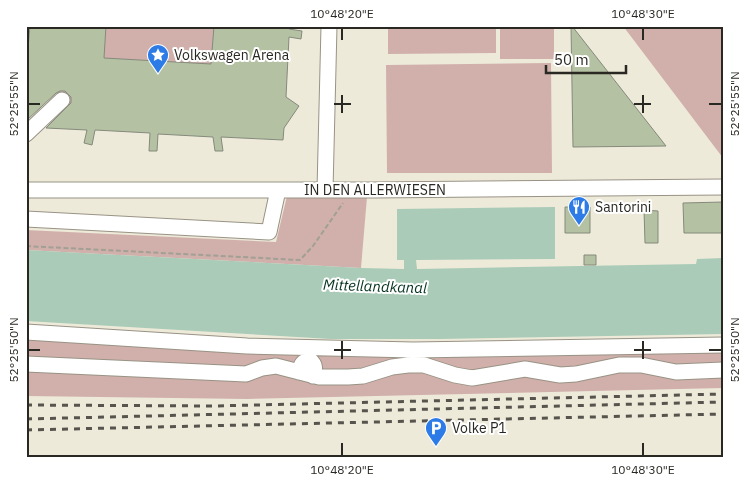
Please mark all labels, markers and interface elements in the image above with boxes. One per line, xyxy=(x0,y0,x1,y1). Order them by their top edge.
text: 10°48'20"E xyxy=(310,6,374,21)
text: 10°48'30"E xyxy=(611,6,675,21)
scale bar xyxy=(546,42,626,74)
place icon: Volkswagen Arena xyxy=(146,43,170,74)
place label: Volkswagen Arena xyxy=(174,46,290,64)
text: 50 m xyxy=(554,50,589,69)
text: 52°25'55"N xyxy=(6,71,21,137)
text: 52°25'55"N xyxy=(727,71,742,137)
street label: IN DEN ALLERWIESEN xyxy=(304,181,446,199)
restaurant icon: Santorini xyxy=(567,195,591,226)
place label: Santorini xyxy=(595,198,651,216)
water label: Mittellandkanal xyxy=(323,275,427,297)
text: 52°25'50"N xyxy=(6,317,21,383)
text: 52°25'50"N xyxy=(727,317,742,383)
parking icon: Volke P1 xyxy=(424,416,448,447)
place label: Volke P1 xyxy=(452,419,507,437)
text: 10°48'20"E xyxy=(310,462,374,477)
text: 10°48'30"E xyxy=(611,462,675,477)

